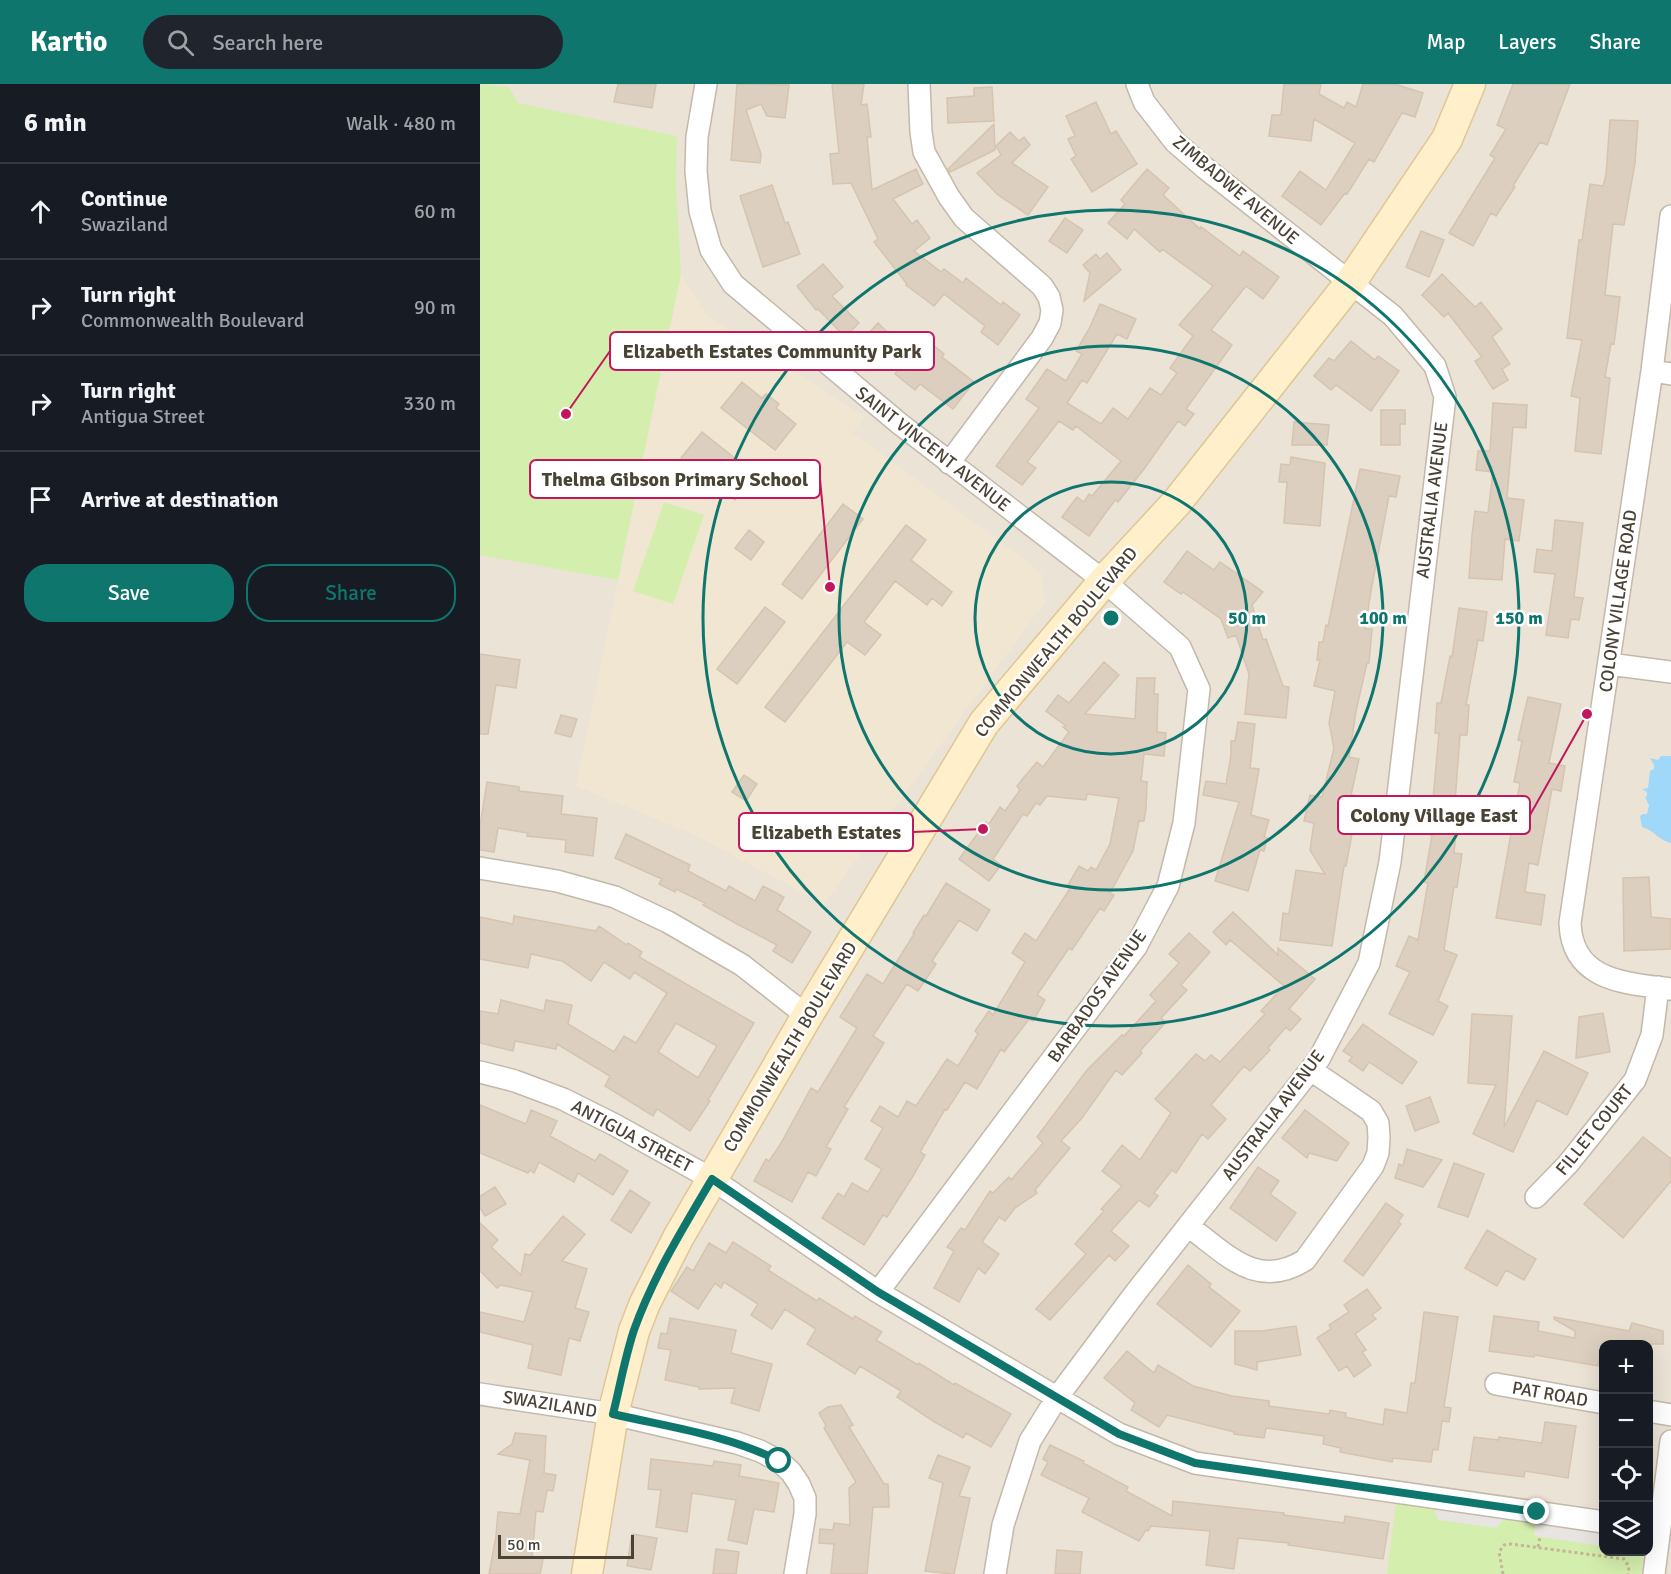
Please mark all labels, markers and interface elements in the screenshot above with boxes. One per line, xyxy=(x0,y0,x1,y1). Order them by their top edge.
search box xyxy=(143,15,563,69)
text: Kartio xyxy=(30,25,107,59)
icon: search xyxy=(164,26,197,59)
text: Search here xyxy=(212,29,323,56)
text: Map xyxy=(1427,29,1465,55)
text: Layers xyxy=(1498,29,1556,55)
text: Share xyxy=(1589,29,1641,55)
text: 6 min xyxy=(24,107,87,139)
text: Walk · 480 m xyxy=(346,111,456,136)
street label: ZIMBADWE AVENUE xyxy=(1168,131,1304,249)
text: Continue xyxy=(81,185,168,212)
icon: ahead xyxy=(24,195,57,228)
text: 60 m xyxy=(414,199,456,224)
text: Swaziland xyxy=(81,212,168,237)
text: Turn right xyxy=(81,281,176,308)
icon: right xyxy=(24,291,57,324)
text: 90 m xyxy=(414,295,456,320)
text: Commonwealth Boulevard xyxy=(81,308,304,333)
callout: Elizabeth Estates Community Park xyxy=(610,332,934,370)
text: Elizabeth Estates Community Park xyxy=(622,339,922,364)
text: Turn right xyxy=(81,377,176,404)
street label: SAINT VINCENT AVENUE xyxy=(851,382,1015,516)
icon: right xyxy=(24,387,57,420)
text: 330 m xyxy=(403,391,456,416)
text: Antigua Street xyxy=(81,404,205,429)
street label: AUSTRALIA AVENUE xyxy=(1411,421,1453,579)
callout: Thelma Gibson Primary School xyxy=(530,460,820,498)
text: Thelma Gibson Primary School xyxy=(542,467,808,492)
icon: arrive xyxy=(24,483,57,516)
text: Arrive at destination xyxy=(81,486,278,513)
street label: COLONY VILLAGE ROAD xyxy=(1594,508,1642,694)
street label: COMMONWEALTH BOULEVARD xyxy=(970,542,1142,742)
button: Save xyxy=(24,564,234,622)
button: Share xyxy=(246,564,456,622)
text: 50 m xyxy=(1228,607,1266,629)
text: 100 m xyxy=(1359,607,1407,629)
text: 150 m xyxy=(1495,607,1543,629)
centre of rings xyxy=(1101,608,1121,628)
callout: Colony Village East xyxy=(1338,796,1530,834)
text: Colony Village East xyxy=(1350,803,1518,828)
callout: Elizabeth Estates xyxy=(739,813,913,851)
text: Elizabeth Estates xyxy=(751,820,901,845)
street label: BARBADOS AVENUE xyxy=(1043,925,1151,1067)
street label: COMMONWEALTH BOULEVARD xyxy=(718,938,862,1156)
street label: AUSTRALIA AVENUE xyxy=(1217,1045,1329,1185)
street label: FILLET COURT xyxy=(1551,1080,1637,1180)
street label: ANTIGUA STREET xyxy=(568,1095,696,1177)
map controls xyxy=(1599,1340,1653,1556)
button: + xyxy=(1599,1340,1653,1394)
street label: PAT ROAD xyxy=(1510,1377,1590,1411)
street label: SWAZILAND xyxy=(501,1386,599,1422)
button: − xyxy=(1599,1394,1653,1448)
route start xyxy=(765,1447,791,1473)
button: locate xyxy=(1599,1448,1653,1502)
route end xyxy=(1523,1498,1549,1524)
button: layers xyxy=(1599,1502,1653,1556)
scale bar xyxy=(498,1532,634,1560)
text: 50 m xyxy=(507,1535,541,1555)

